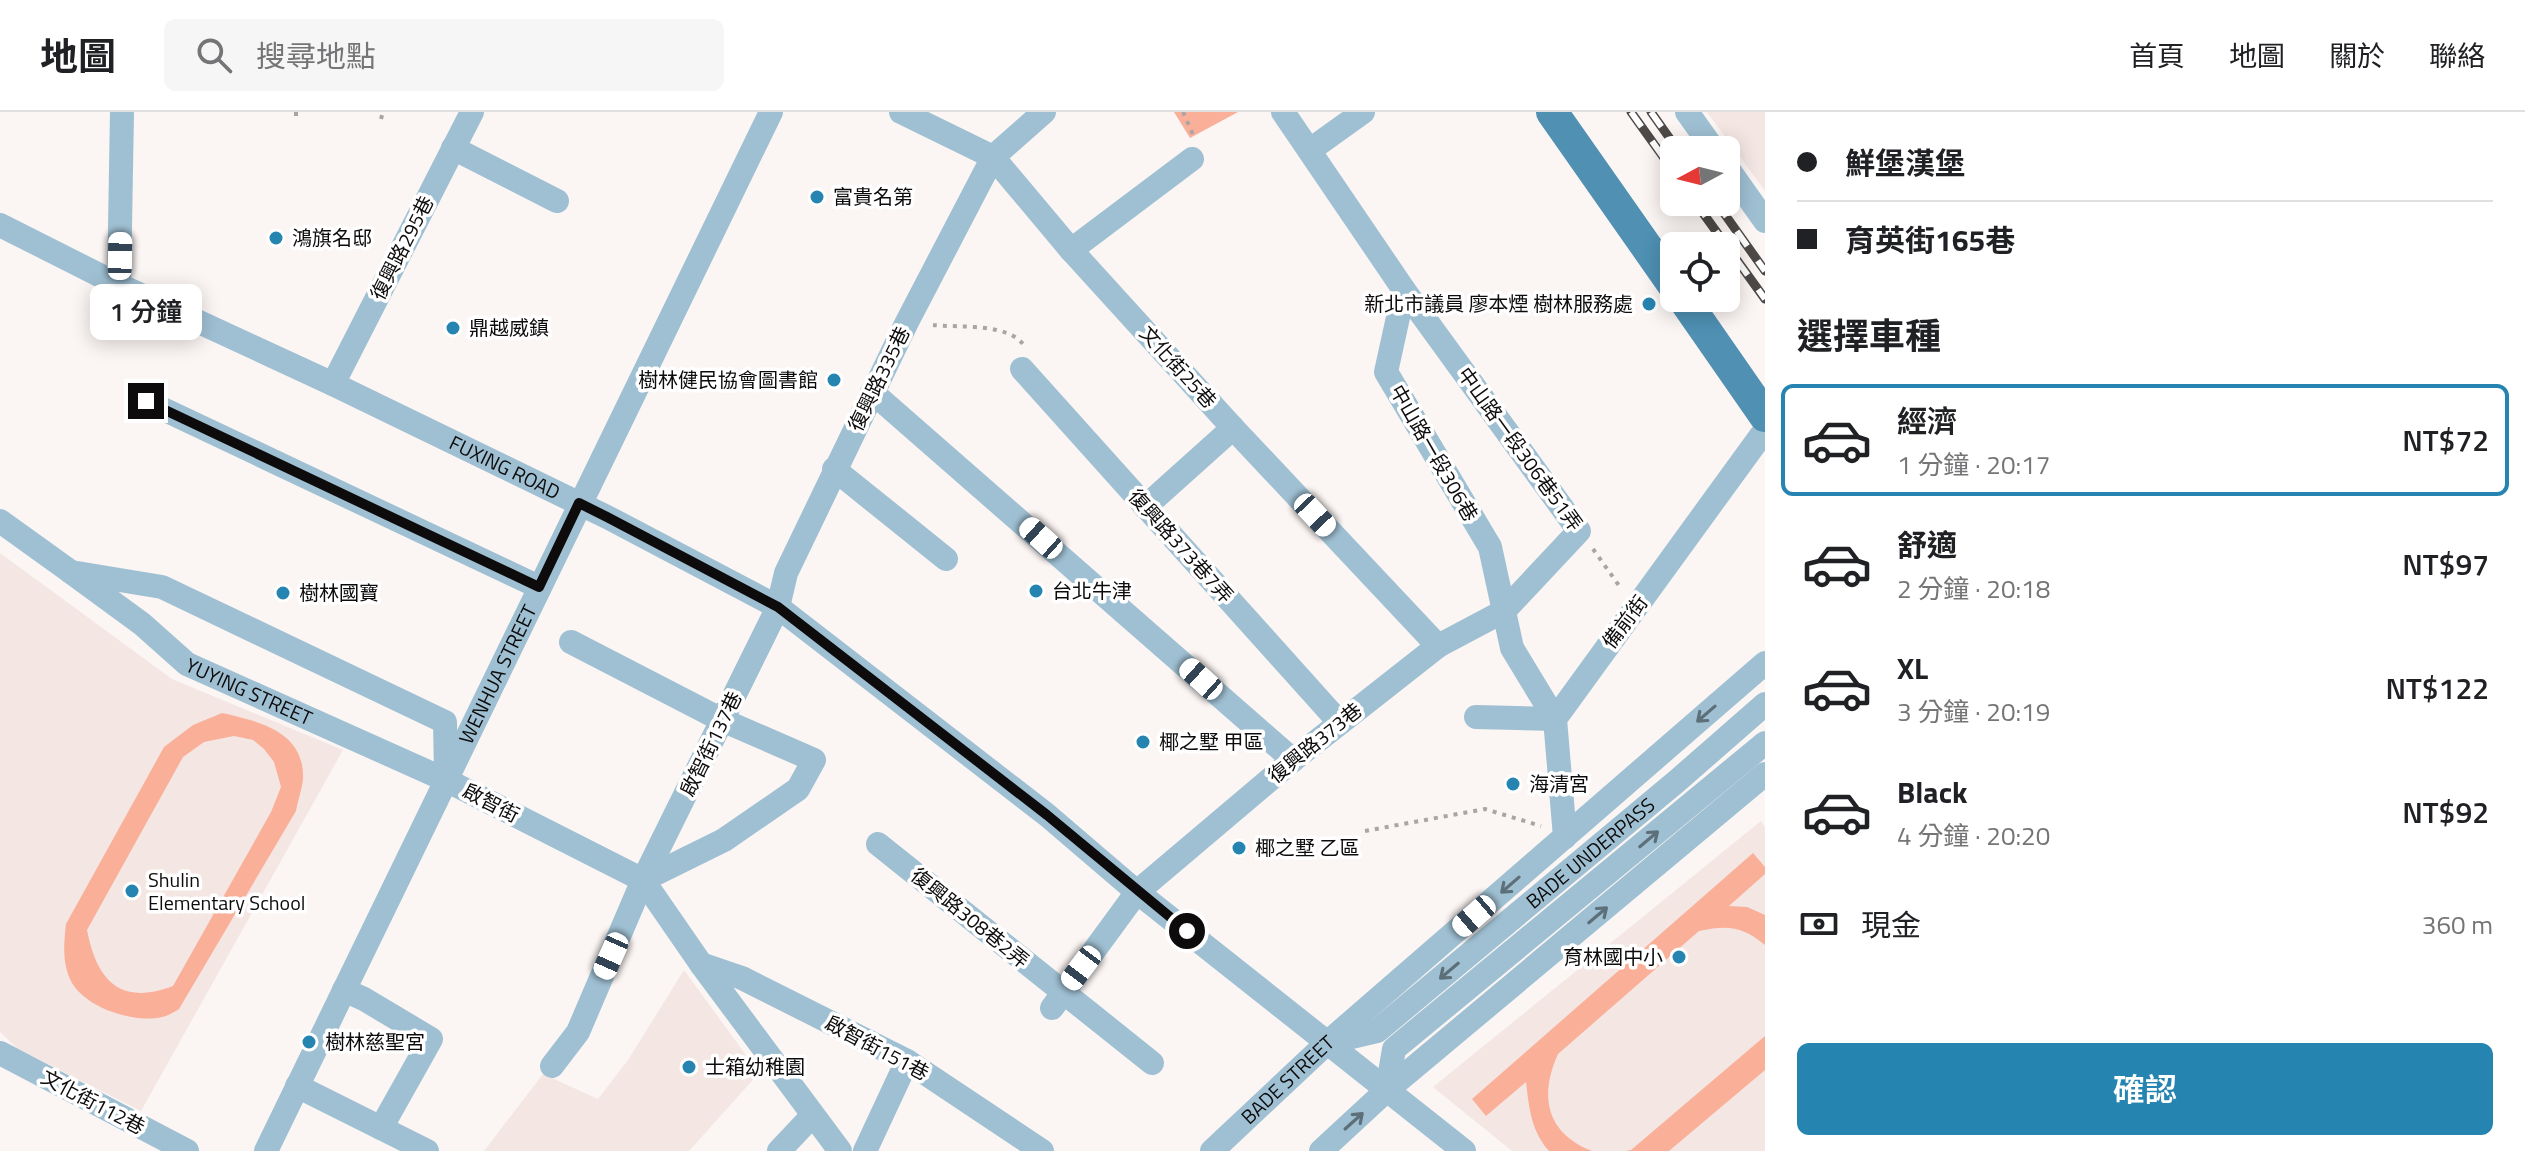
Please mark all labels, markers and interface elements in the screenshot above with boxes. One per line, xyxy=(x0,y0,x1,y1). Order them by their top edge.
search box xyxy=(164,19,724,91)
text: 地圖 xyxy=(40,27,116,85)
icon: search xyxy=(192,33,236,77)
text: 搜尋地點 xyxy=(256,33,376,79)
text: 首頁 xyxy=(2129,34,2185,77)
text: 地圖 xyxy=(2229,34,2285,77)
text: 關於 xyxy=(2329,34,2385,77)
text: 聯絡 xyxy=(2429,34,2485,77)
north arrow xyxy=(1660,136,1740,216)
map controls xyxy=(1660,136,1740,312)
text: 鮮堡漢堡 xyxy=(1845,140,1965,186)
place label: 富貴名第 xyxy=(833,181,913,212)
marker: 富貴名第 xyxy=(808,188,826,206)
street label: 復興路295巷 xyxy=(362,190,441,305)
text: 育英街165巷 xyxy=(1845,217,2015,263)
place label: 鴻旗名邸 xyxy=(292,222,372,253)
marker: 鴻旗名邸 xyxy=(267,229,285,247)
car xyxy=(108,232,132,280)
button: locate xyxy=(1660,232,1740,312)
callout: 1 分鐘 xyxy=(90,285,202,341)
place label: 新北市議員 廖本煙 樹林服務處 xyxy=(1364,288,1633,319)
text: 1 分鐘 xyxy=(110,292,182,331)
marker: 新北市議員 廖本煙 樹林服務處 xyxy=(1640,295,1658,313)
text: 選擇車種 xyxy=(1797,308,1941,363)
place label: 鼎越威鎮 xyxy=(469,312,549,343)
street label: 文化街25巷 xyxy=(1133,318,1224,415)
marker: 鼎越威鎮 xyxy=(444,319,462,337)
street label: 復興路335巷 xyxy=(840,321,917,437)
street label: 中山路一段306巷51弄 xyxy=(1450,360,1591,537)
place label: 樹林健民協會圖書館 xyxy=(638,364,818,395)
marker: 樹林健民協會圖書館 xyxy=(825,371,843,389)
street label: 中山路一段306巷 xyxy=(1383,378,1486,527)
route end xyxy=(128,383,164,419)
text: 經濟 xyxy=(1897,398,1957,444)
icon: car xyxy=(1801,404,1873,476)
text: NT$72 xyxy=(2402,417,2489,463)
street label: FUXING ROAD xyxy=(444,427,566,507)
text: 1 分鐘 · 20:17 xyxy=(1897,445,2050,484)
street label: 復興路373巷7弄 xyxy=(1121,481,1241,610)
car xyxy=(1290,489,1340,541)
car xyxy=(1015,513,1067,563)
text: 舒適 xyxy=(1897,522,1957,568)
icon: car xyxy=(1801,528,1873,600)
text: NT$97 xyxy=(2402,541,2489,587)
text: 2 分鐘 · 20:18 xyxy=(1897,569,2050,608)
place label: 台北牛津 xyxy=(1052,575,1132,606)
place label: 樹林國寶 xyxy=(299,577,379,608)
marker: 台北牛津 xyxy=(1027,582,1045,600)
marker: 樹林國寶 xyxy=(274,584,292,602)
street label: 備前街 xyxy=(1594,588,1655,655)
street label: WENHUA STREET xyxy=(450,599,544,749)
text: XL xyxy=(1897,645,1928,691)
street label: YUYING STREET xyxy=(181,649,318,733)
icon: car xyxy=(1801,652,1873,724)
car xyxy=(1175,654,1227,704)
text: NT$122 xyxy=(2385,665,2489,711)
street label: 啟智街137巷 xyxy=(672,686,749,802)
text: 3 分鐘 · 20:19 xyxy=(1897,692,2050,731)
street label: 復興路373巷 xyxy=(1261,695,1369,790)
one-way arrow xyxy=(1697,705,1717,723)
place label: 椰之墅 甲區 xyxy=(1159,726,1263,757)
marker: 椰之墅 甲區 xyxy=(1134,733,1152,751)
place label: 海清宮 xyxy=(1529,768,1589,799)
text: Black xyxy=(1897,769,1968,815)
street label: 啟智街 xyxy=(457,775,525,830)
marker: 海清宮 xyxy=(1504,775,1522,793)
icon: car xyxy=(1801,776,1873,848)
text: NT$92 xyxy=(2402,789,2489,835)
street label: BADE UNDERPASS xyxy=(1519,790,1661,916)
text: 4 分鐘 · 20:20 xyxy=(1897,816,2050,855)
one-way arrow xyxy=(1638,830,1658,848)
place label: 椰之墅 乙區 xyxy=(1255,832,1359,863)
marker: 椰之墅 乙區 xyxy=(1230,839,1248,857)
street label: 復興路308巷2弄 xyxy=(904,860,1036,975)
place label: Shulin Elementary School xyxy=(148,864,305,918)
one-way arrow xyxy=(1500,876,1520,894)
marker: Shulin Elementary School xyxy=(123,882,141,900)
car xyxy=(1448,891,1500,941)
icon: cash xyxy=(1797,902,1841,946)
text: 現金 xyxy=(1861,902,1921,948)
text: 360 m xyxy=(2422,905,2493,944)
one-way arrow xyxy=(1587,906,1607,924)
route start xyxy=(1169,913,1205,949)
car xyxy=(590,929,632,983)
place label: 育林國中小 xyxy=(1563,941,1663,972)
car xyxy=(1057,942,1105,994)
marker: 育林國中小 xyxy=(1670,948,1688,966)
one-way arrow xyxy=(1439,962,1460,980)
street label: 啟智街151巷 xyxy=(820,1007,935,1088)
place label: 樹林慈聖宮 xyxy=(325,1026,425,1057)
street label: BADE STREET xyxy=(1234,1027,1341,1131)
marker: 樹林慈聖宮 xyxy=(300,1033,318,1051)
button: 確認 xyxy=(1797,1043,2493,1135)
place label: 士箱幼稚園 xyxy=(705,1051,805,1082)
marker: 士箱幼稚園 xyxy=(680,1058,698,1076)
street label: 文化街112巷 xyxy=(36,1061,151,1142)
one-way arrow xyxy=(1344,1112,1364,1130)

